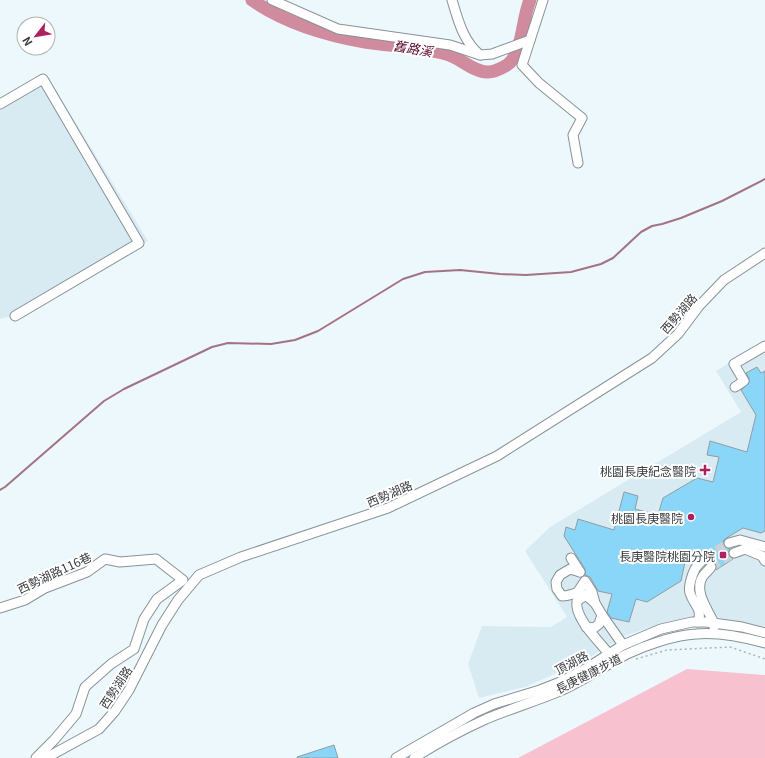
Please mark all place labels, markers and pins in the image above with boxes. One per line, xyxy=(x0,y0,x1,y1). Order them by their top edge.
place label: 桃園長庚紀念醫院 xyxy=(600,462,696,479)
marker: 桃園長庚紀念醫院 xyxy=(699,464,711,476)
place label: 桃園長庚醫院 xyxy=(611,509,683,526)
marker: 桃園長庚醫院 xyxy=(686,512,696,522)
place label: 長庚醫院桃園分院 xyxy=(619,547,715,564)
marker: 長庚醫院桃園分院 xyxy=(718,550,728,560)

